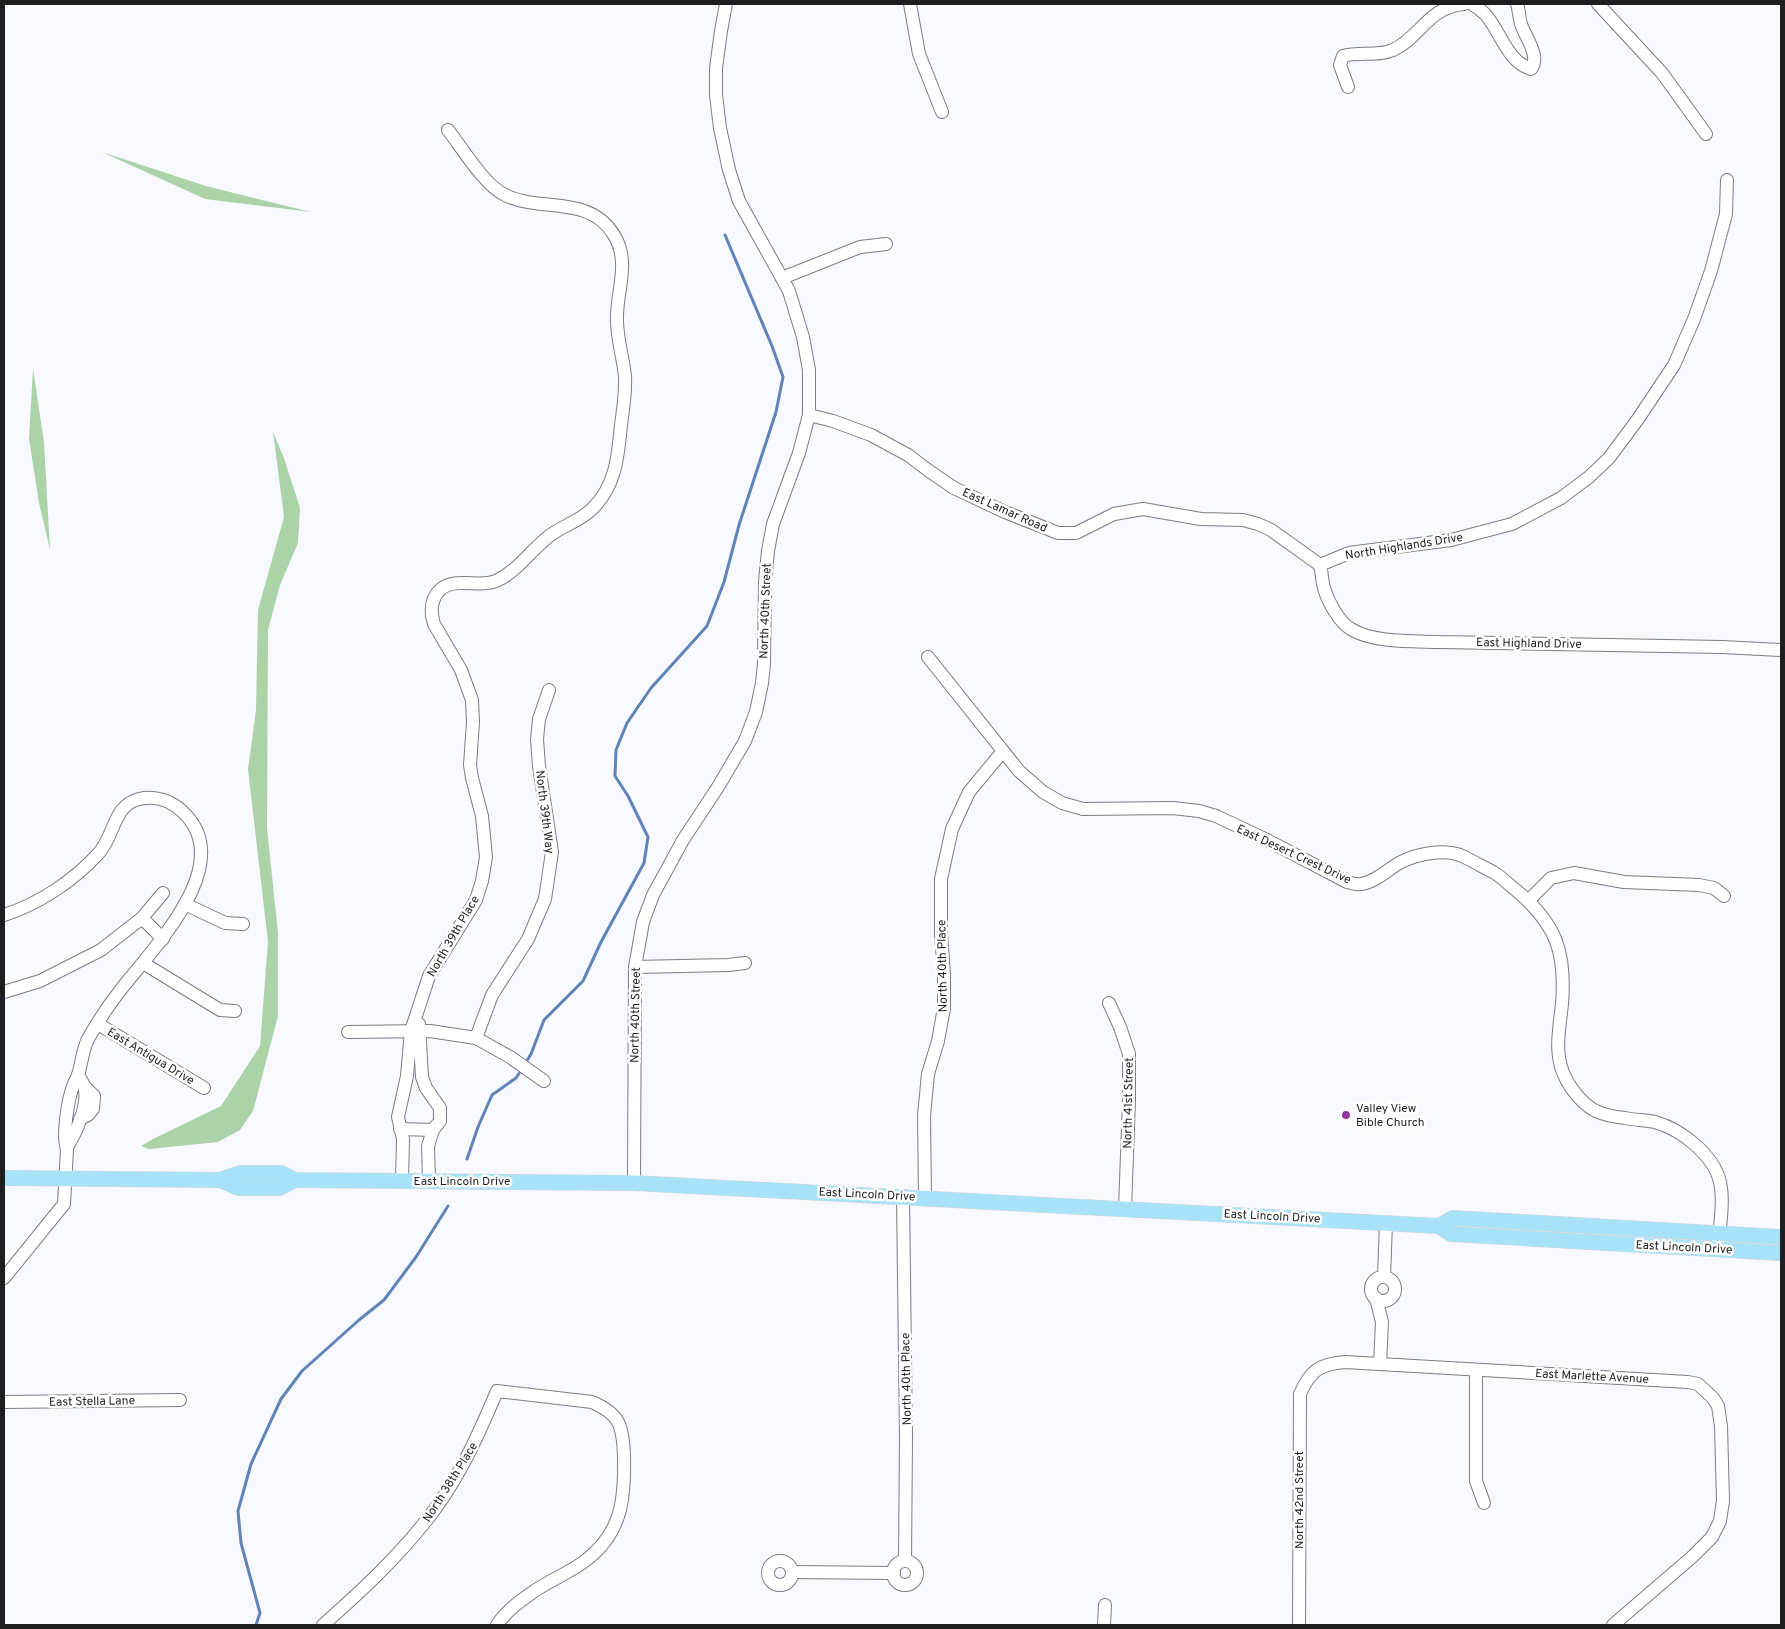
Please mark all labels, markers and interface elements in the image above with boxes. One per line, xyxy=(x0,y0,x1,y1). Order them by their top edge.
street label: East Lamar Road xyxy=(960,485,1050,537)
street label: North Highlands Drive xyxy=(1344,530,1464,564)
street label: North 40th Street xyxy=(756,563,776,659)
street label: East Highland Drive xyxy=(1476,635,1582,653)
street label: North 39th Way xyxy=(531,769,557,855)
street label: East Desert Crest Drive xyxy=(1234,821,1353,889)
street label: North 39th Place xyxy=(424,893,484,980)
street label: North 40th Place xyxy=(934,920,952,1012)
street label: North 40th Street xyxy=(627,967,645,1063)
street label: East Antigua Drive xyxy=(104,1024,197,1089)
street label: North 41st Street xyxy=(1120,1057,1138,1149)
place label: Valley View Bible Church xyxy=(1356,1101,1425,1131)
marker: Valley View Bible Church xyxy=(1340,1109,1352,1121)
street label: East Lincoln Drive xyxy=(414,1174,510,1190)
street label: East Lincoln Drive xyxy=(818,1184,916,1206)
street label: East Lincoln Drive xyxy=(1223,1206,1321,1228)
street label: East Lincoln Drive xyxy=(1635,1237,1733,1259)
street label: North 40th Place xyxy=(898,1333,916,1425)
street label: East Marlette Avenue xyxy=(1535,1366,1649,1388)
street label: East Stella Lane xyxy=(49,1393,135,1411)
street label: North 38th Place xyxy=(420,1439,482,1526)
street label: North 42nd Street xyxy=(1292,1451,1308,1549)

